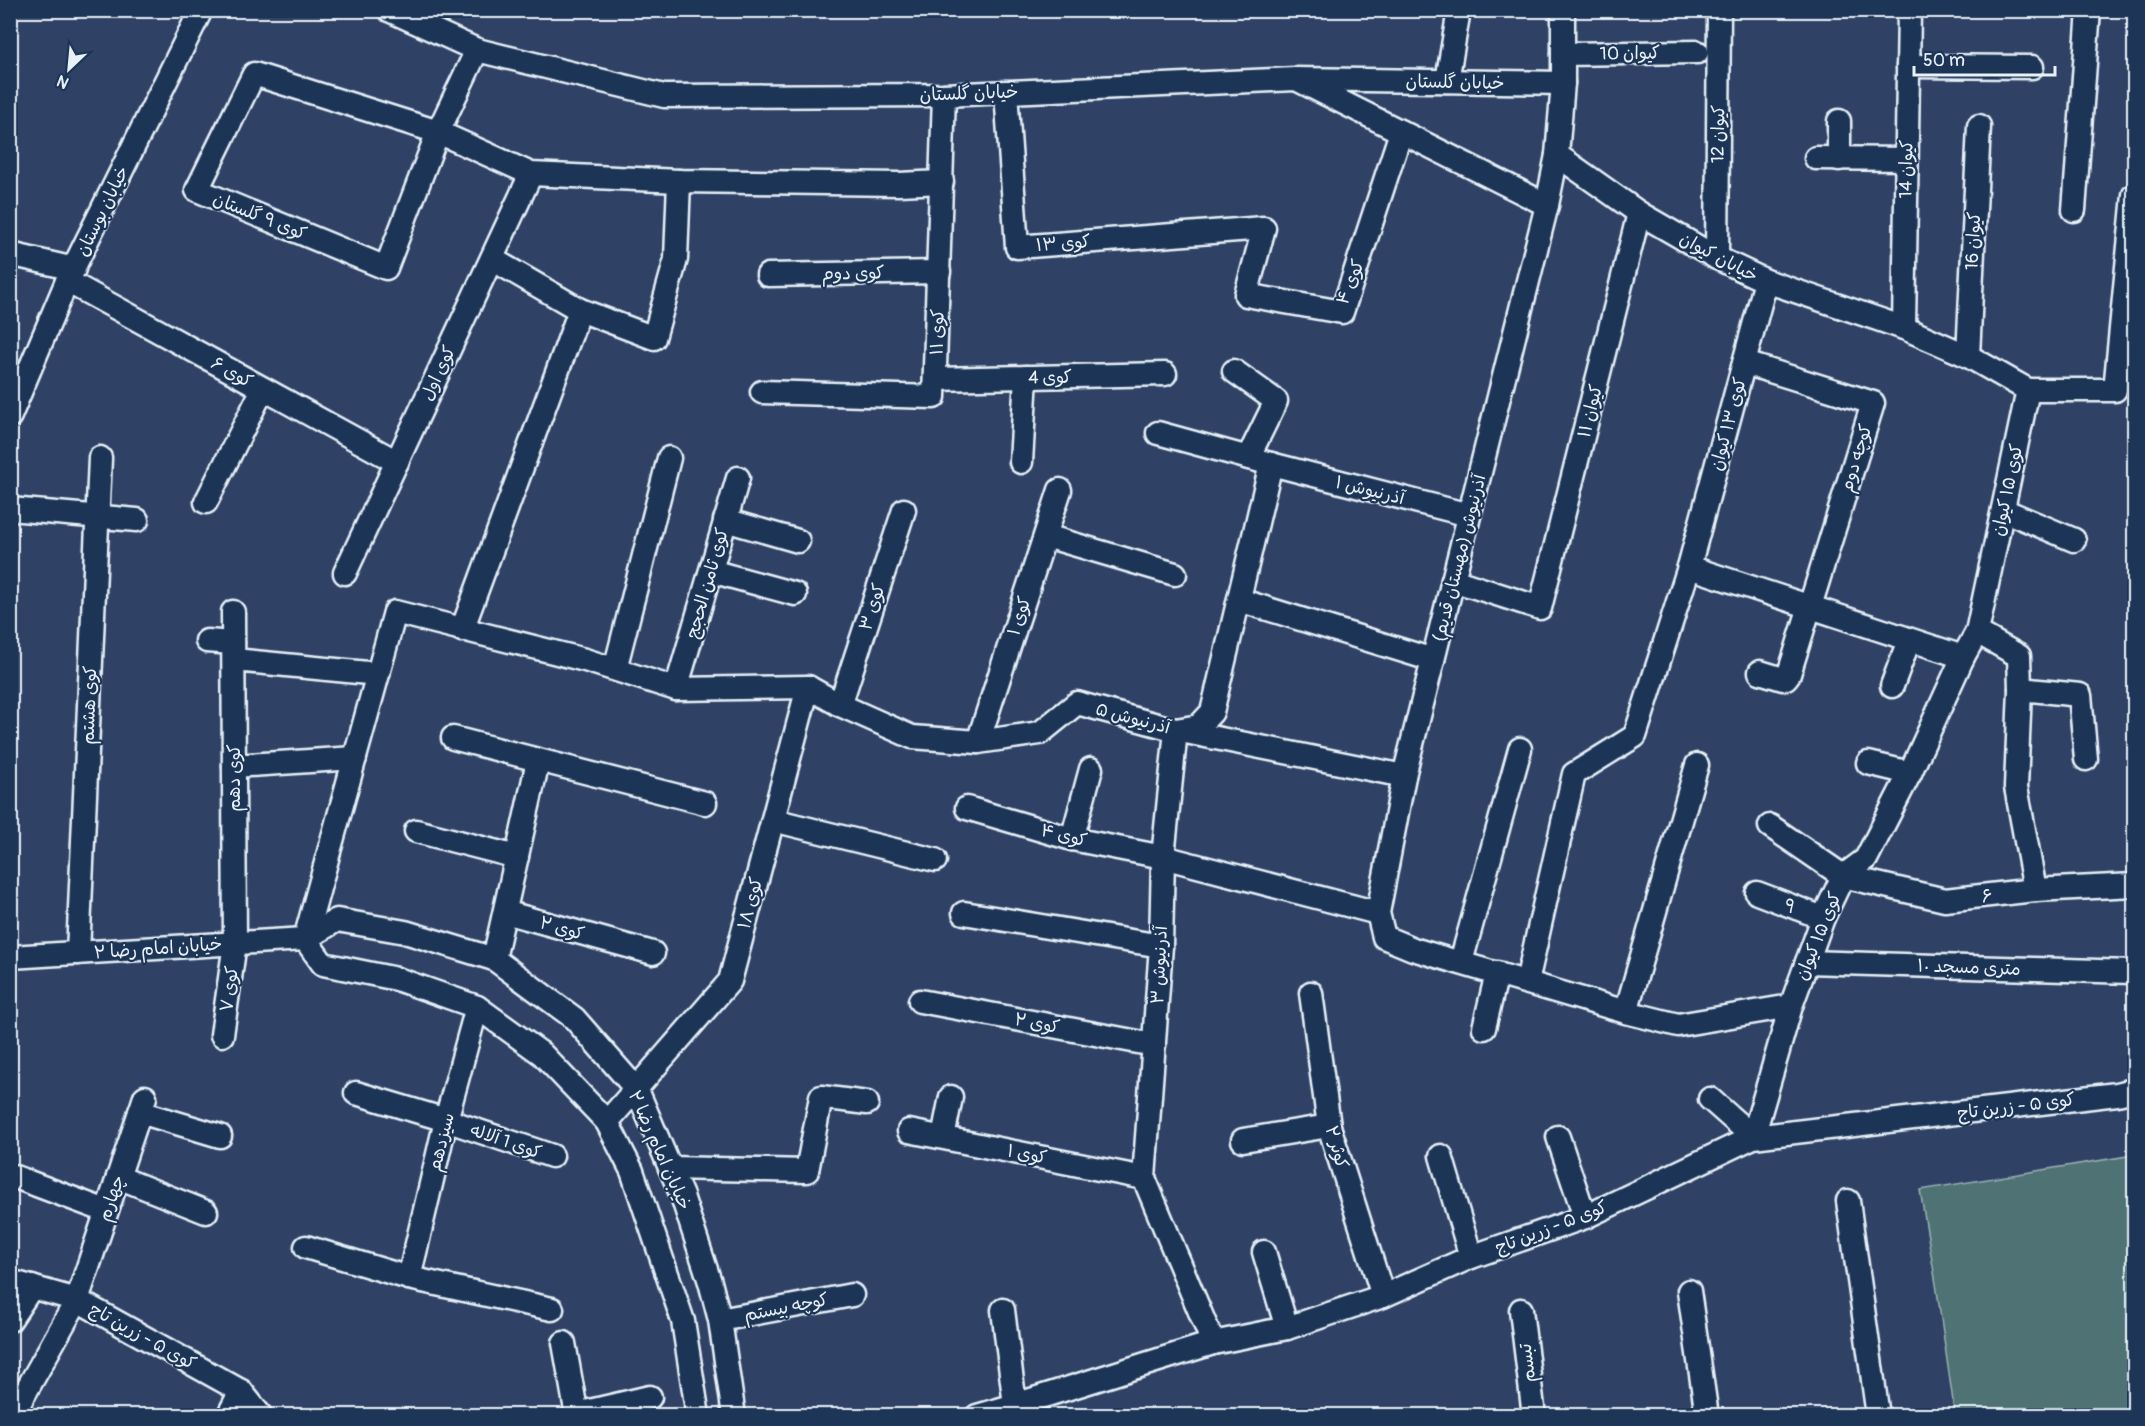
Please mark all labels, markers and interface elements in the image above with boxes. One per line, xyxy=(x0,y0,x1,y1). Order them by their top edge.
north arrow xyxy=(39,39,99,99)
scale bar xyxy=(1914,39,2055,77)
street label: کیوان 10 xyxy=(1600,41,1661,66)
text: 50 m xyxy=(1923,49,1965,72)
text: N xyxy=(53,70,72,93)
street label: خیابان گلستان xyxy=(1405,70,1505,95)
street label: خیابان گلستان xyxy=(919,80,1019,107)
street label: کیوان 12 xyxy=(1706,104,1731,163)
street label: کیوان 14 xyxy=(1894,139,1919,199)
street label: خیابان بوستان xyxy=(71,162,134,260)
street label: کوی ۹ گلستان xyxy=(210,187,310,246)
street label: کیوان 16 xyxy=(1960,211,1987,271)
street label: خیابان کیوان xyxy=(1676,227,1762,288)
street label: کوی ۱۳ xyxy=(1035,230,1091,257)
street label: کوی ۴ xyxy=(1331,256,1370,308)
street label: کوی دوم xyxy=(821,261,885,288)
street label: کوی ۱۱ xyxy=(925,308,950,356)
street label: کوی اول xyxy=(416,342,461,404)
street label: کوی ۶ xyxy=(207,352,257,393)
street label: کوی 4 xyxy=(1028,366,1072,389)
street label: کوی ۱۳ کیوان xyxy=(1705,375,1752,473)
street label: کیوان ۱۱ xyxy=(1573,382,1608,440)
street label: کوچه دوم xyxy=(1835,421,1880,495)
street label: کوی ۱۵ کیوان xyxy=(1987,442,2029,538)
street label: آذرنیوش ۱ xyxy=(1333,471,1408,511)
street label: آذرنیوش (مهستان قدیم) xyxy=(1428,471,1494,645)
street label: کوی ثامن الحجج xyxy=(681,525,734,641)
street label: کوی ۳ xyxy=(854,580,891,634)
street label: کوی ۱ xyxy=(1002,593,1037,639)
street label: کوی هشتم xyxy=(77,665,104,745)
street label: آذرنیوش ۵ xyxy=(1093,697,1174,740)
street label: کوی دهم xyxy=(223,744,248,812)
street label: کوی ۴ xyxy=(1038,819,1090,852)
street label: کوی ۱۸ xyxy=(733,875,768,931)
street label: ۶ xyxy=(1980,884,1994,909)
street label: کوی ۱۵ کیوان xyxy=(1790,888,1847,984)
street label: ۹ xyxy=(1780,894,1799,919)
street label: کوی ۲ xyxy=(537,911,587,946)
street label: آذرنیوش ۳ xyxy=(1146,924,1173,1005)
street label: خیابان امام رضا ۲ xyxy=(93,933,223,966)
street label: ۱۰ متری مسجد xyxy=(1917,954,2021,981)
street label: کوی ۷ xyxy=(215,964,244,1014)
street label: کوی ۲ xyxy=(1012,1008,1062,1039)
street label: خیابان امام رضا ۲ xyxy=(621,1087,696,1214)
street label: کوی ۵ - زرین تاج xyxy=(1956,1088,2077,1125)
street label: سیزدهم xyxy=(423,1110,462,1174)
street label: کوی 1 آلاله xyxy=(467,1119,545,1164)
street label: کوثر ۲ xyxy=(1319,1123,1354,1171)
street label: کوی ۱ xyxy=(1005,1139,1049,1170)
street label: چهارم xyxy=(93,1172,132,1225)
street label: کوی ۵ - زرین تاج xyxy=(1492,1195,1611,1259)
street label: کوچه بیستم xyxy=(742,1288,831,1329)
street label: کوی ۵ - زرین تاج xyxy=(85,1298,200,1375)
street label: تبسم xyxy=(1514,1341,1543,1384)

